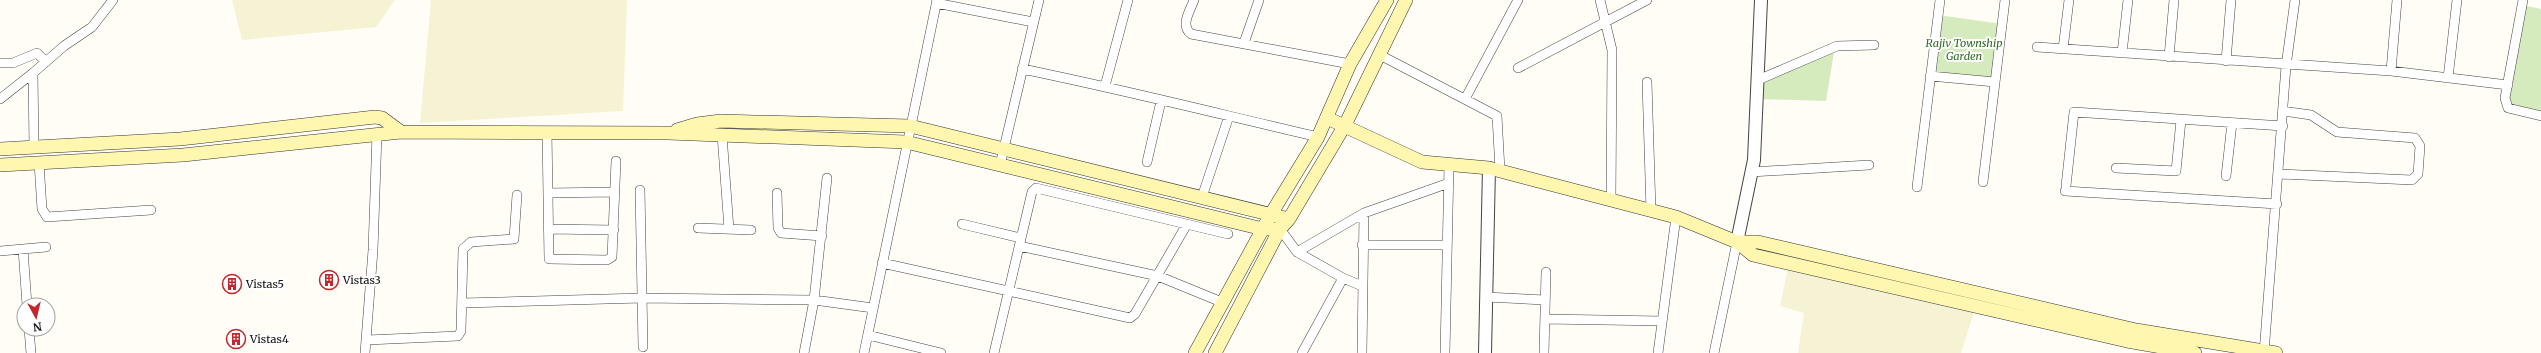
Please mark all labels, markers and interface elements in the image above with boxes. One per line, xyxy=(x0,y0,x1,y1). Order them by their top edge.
park label: Rajiv Township Garden xyxy=(1926,36,2002,63)
building icon: Vistas3 xyxy=(318,269,340,291)
building icon: Vistas5 xyxy=(221,273,243,295)
place label: Vistas3 xyxy=(342,273,381,287)
place label: Vistas5 xyxy=(245,277,284,291)
north arrow xyxy=(16,297,56,337)
text: N xyxy=(32,319,43,334)
building icon: Vistas4 xyxy=(225,328,247,350)
place label: Vistas4 xyxy=(249,332,289,346)

